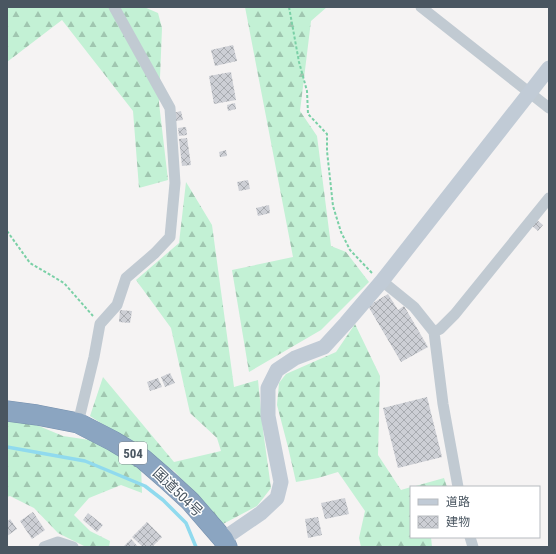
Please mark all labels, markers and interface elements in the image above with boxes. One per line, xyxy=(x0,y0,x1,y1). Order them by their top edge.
road number: 504 xyxy=(119,442,147,464)
street label: 国道504号 xyxy=(150,464,206,520)
legend xyxy=(410,486,540,538)
text: 道路 xyxy=(446,495,470,509)
text: 建物 xyxy=(446,515,470,529)

